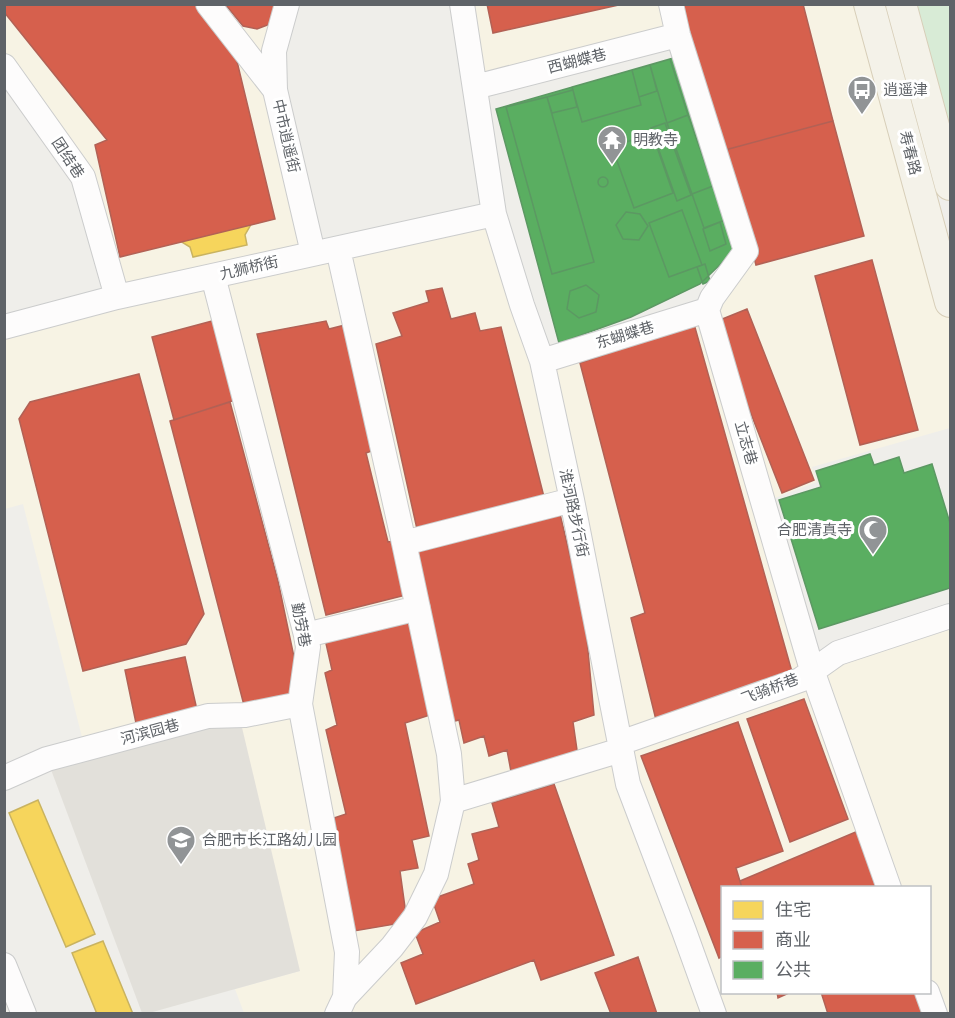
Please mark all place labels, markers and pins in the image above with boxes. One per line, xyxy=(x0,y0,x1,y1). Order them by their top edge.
bus stop icon: 逍遥津 xyxy=(846,74,878,116)
place label: 逍遥津 xyxy=(883,80,928,100)
temple icon: 明教寺 xyxy=(596,124,628,166)
place label: 明教寺 xyxy=(633,130,678,150)
mosque icon: 合肥清真寺 xyxy=(857,514,889,556)
place label: 合肥清真寺 xyxy=(777,520,852,540)
school or university icon: 合肥市长江路幼儿园 xyxy=(165,824,197,866)
place label: 合肥市长江路幼儿园 xyxy=(202,830,337,850)

